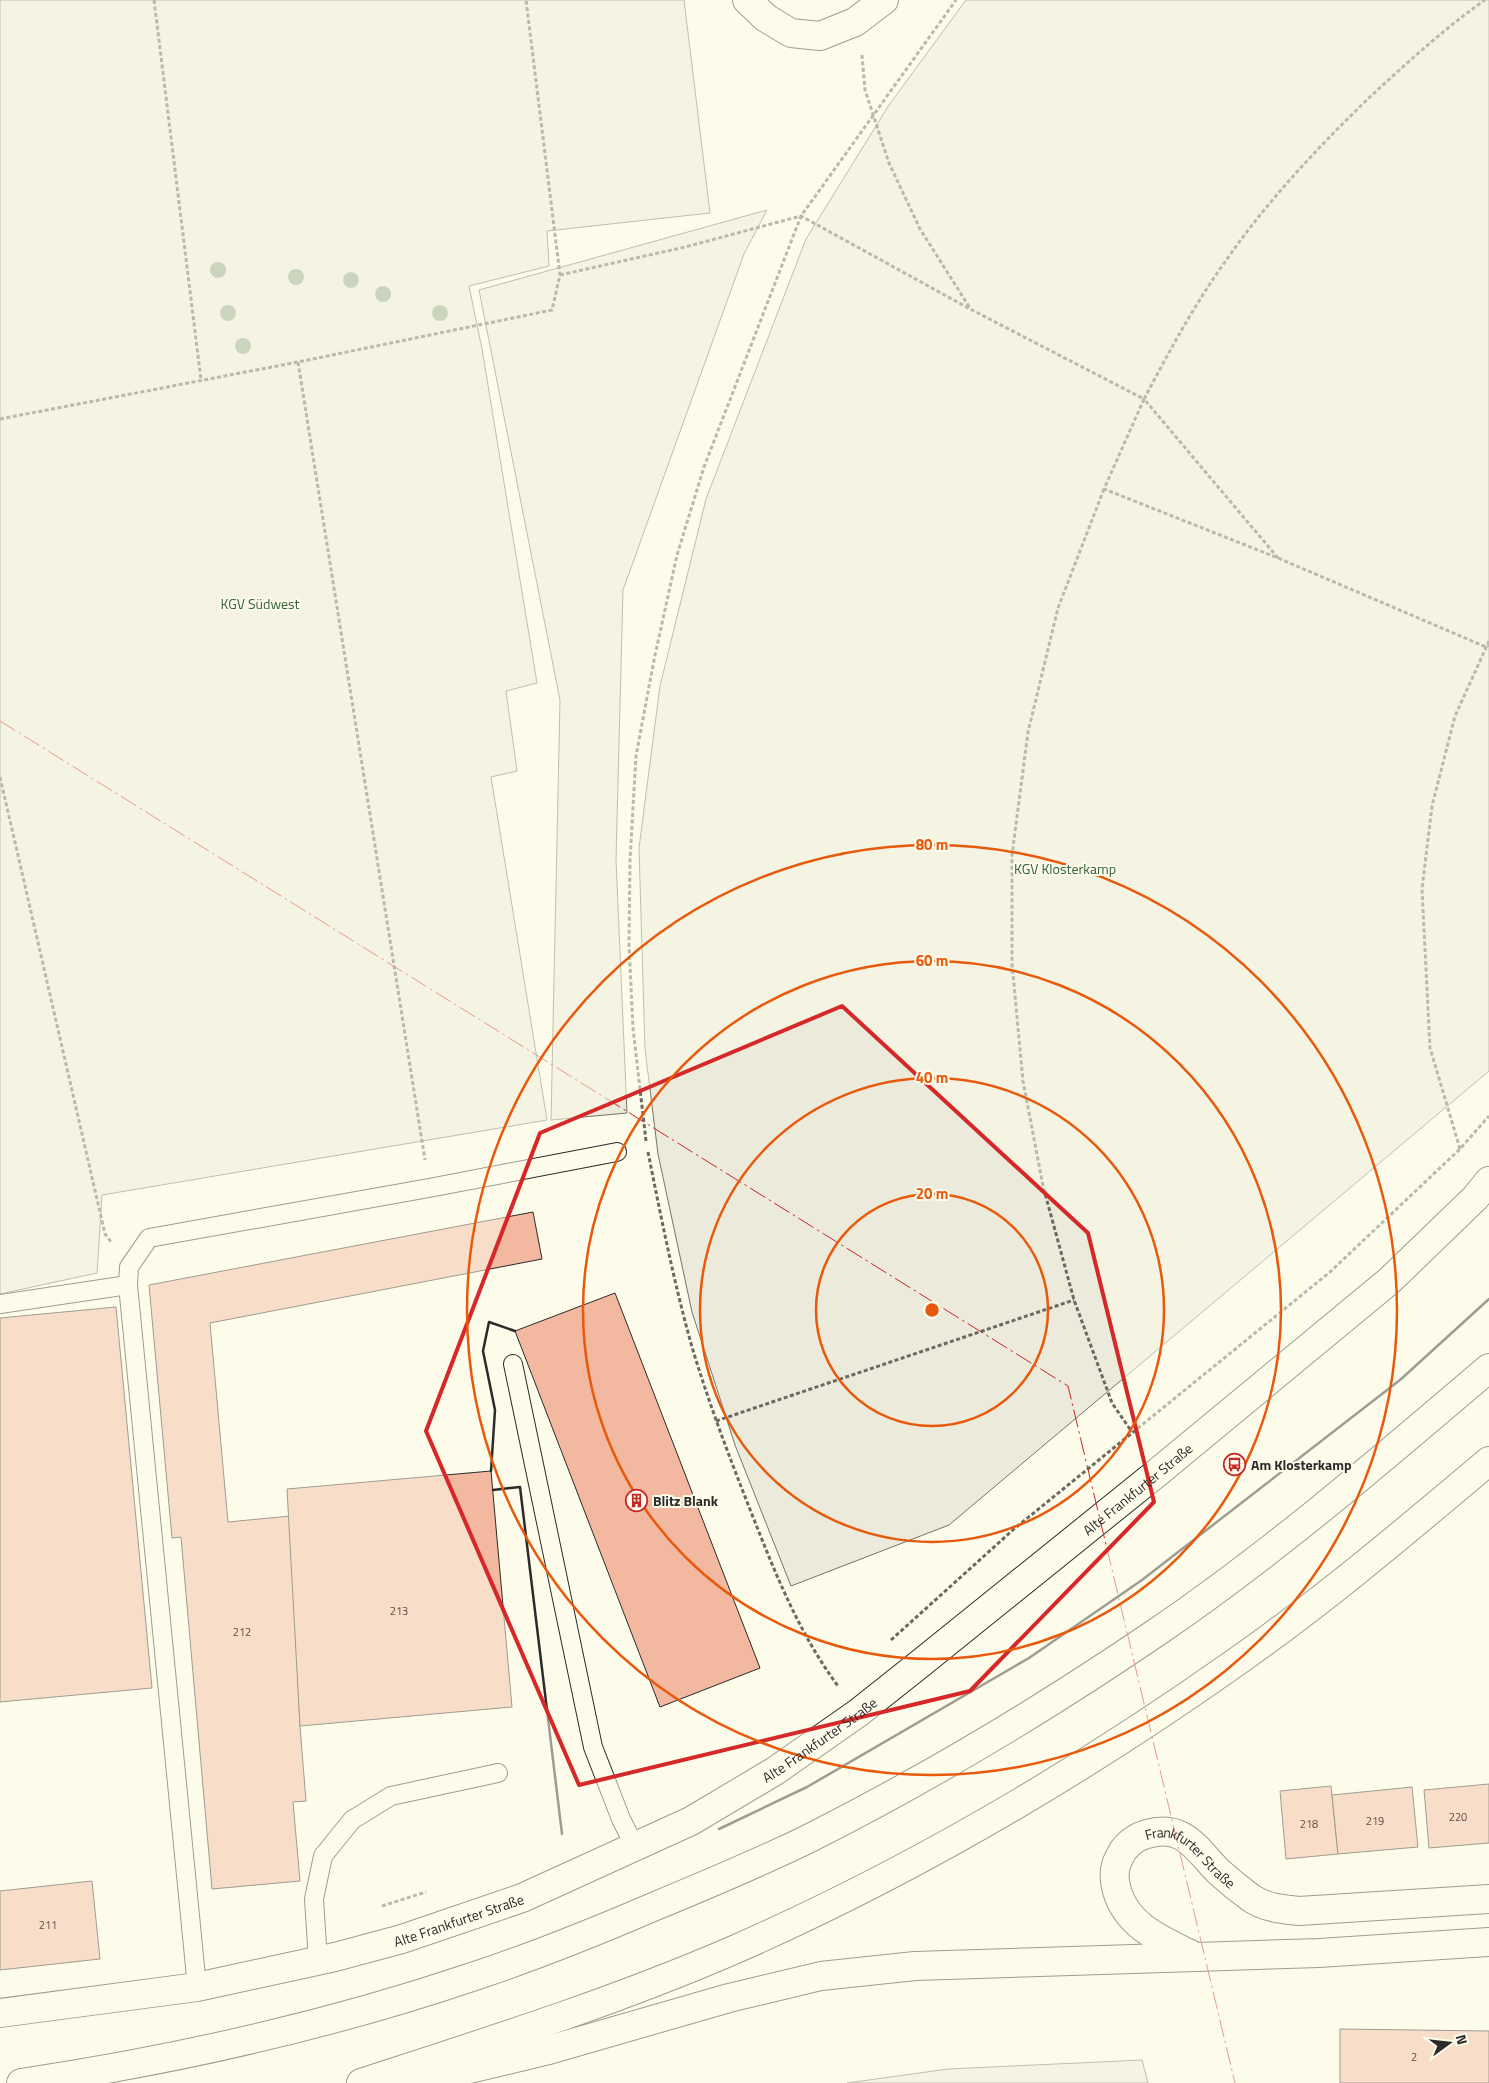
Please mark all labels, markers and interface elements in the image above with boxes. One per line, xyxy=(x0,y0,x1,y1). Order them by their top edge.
park label: KGV Südwest xyxy=(221,593,300,614)
text: 80 m xyxy=(916,833,948,856)
park label: KGV Klosterkamp xyxy=(1014,858,1116,879)
text: 60 m xyxy=(916,949,948,972)
text: 40 m xyxy=(916,1066,948,1089)
text: 20 m xyxy=(916,1182,948,1205)
centre of rings xyxy=(923,1301,941,1319)
street label: Alte Frankfurter Straße xyxy=(1078,1438,1197,1540)
bus stop icon: Am Klosterkamp xyxy=(1223,1452,1247,1476)
place label: Am Klosterkamp xyxy=(1251,1454,1352,1475)
building icon: Blitz Blank xyxy=(625,1488,649,1512)
place label: Blitz Blank xyxy=(653,1490,719,1511)
house number: 213 xyxy=(390,1603,408,1619)
house number: 212 xyxy=(233,1624,251,1640)
street label: Alte Frankfurter Straße xyxy=(758,1692,881,1787)
house number: 220 xyxy=(1449,1809,1467,1825)
house number: 219 xyxy=(1366,1813,1384,1829)
house number: 218 xyxy=(1300,1816,1318,1832)
street label: Frankfurter Straße xyxy=(1142,1821,1241,1893)
street label: Alte Frankfurter Straße xyxy=(391,1888,526,1951)
house number: 211 xyxy=(39,1917,57,1933)
north arrow xyxy=(1424,2018,1474,2068)
text: N xyxy=(1451,2032,1473,2047)
house number: 2 xyxy=(1411,2049,1417,2065)

